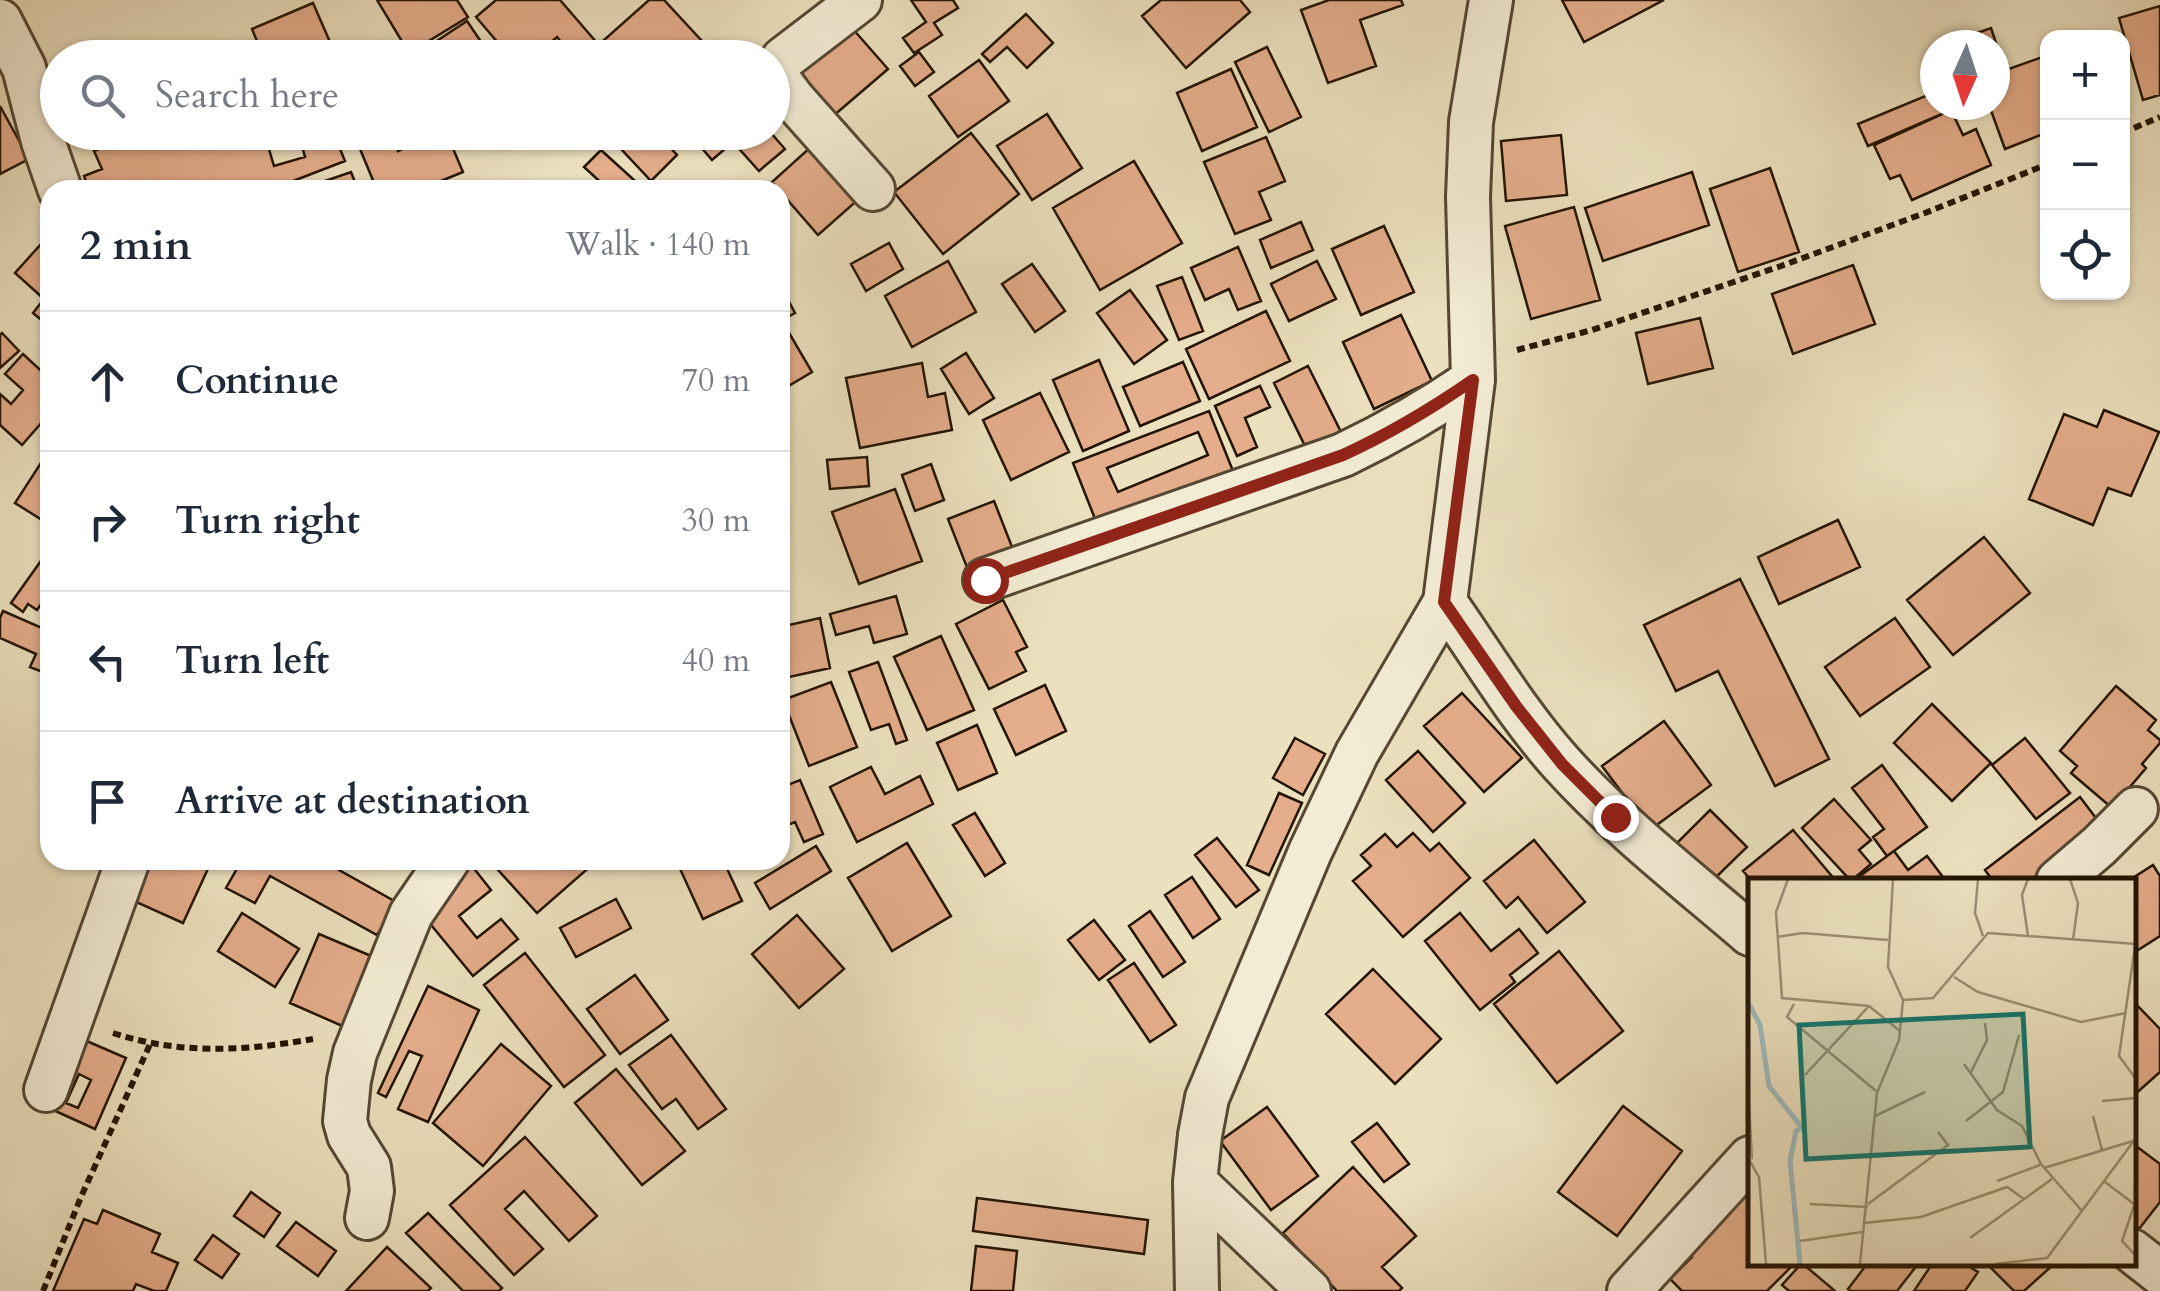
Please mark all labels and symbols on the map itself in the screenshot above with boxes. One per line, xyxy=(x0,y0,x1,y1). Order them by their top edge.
north arrow xyxy=(1920,30,2010,120)
route start xyxy=(963,558,1009,604)
route end xyxy=(1593,795,1639,841)
inset map xyxy=(1748,878,2135,1266)

